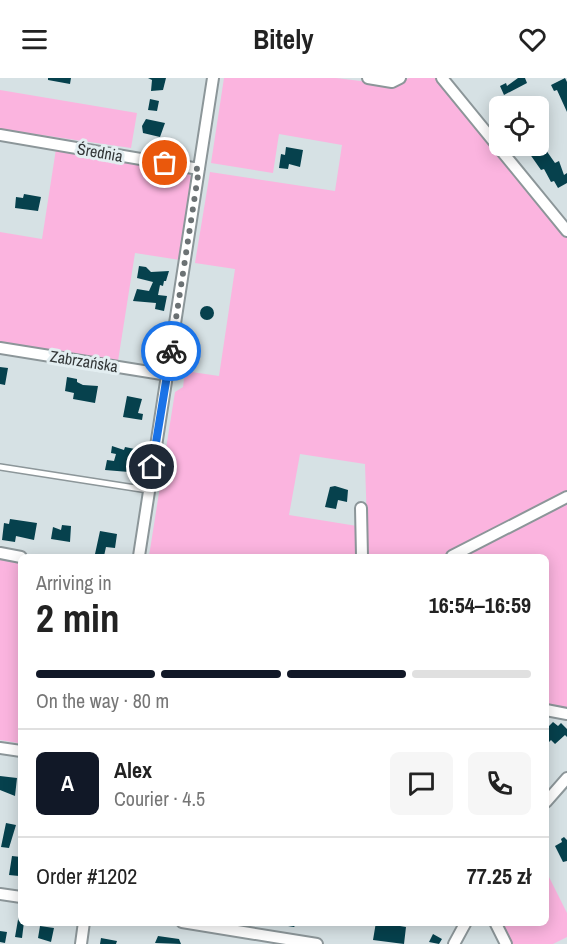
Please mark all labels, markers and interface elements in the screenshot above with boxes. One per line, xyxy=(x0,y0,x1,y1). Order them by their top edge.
text: Bitely xyxy=(253,21,314,57)
icon: menu xyxy=(18,23,51,56)
icon: heart xyxy=(516,23,549,56)
map controls xyxy=(489,96,549,156)
button: locate xyxy=(489,96,549,156)
street label: Średnia xyxy=(75,137,125,167)
pin xyxy=(139,137,190,188)
icon: bag xyxy=(148,146,181,179)
courier xyxy=(141,321,201,381)
icon: bike xyxy=(155,335,188,368)
street label: Zabrzańska xyxy=(48,345,120,377)
pin xyxy=(126,441,177,492)
icon: home xyxy=(135,450,168,483)
text: Arriving in xyxy=(36,569,112,596)
text: 16:54–16:59 xyxy=(429,590,531,620)
text: 2 min xyxy=(36,592,120,644)
text: On the way · 80 m xyxy=(36,687,169,714)
button: chat xyxy=(390,752,453,815)
button: phone xyxy=(468,752,531,815)
text: Alex xyxy=(114,755,152,785)
text: A xyxy=(61,768,74,798)
text: Courier · 4.5 xyxy=(114,785,205,812)
text: Order #1202 xyxy=(36,861,137,891)
text: 77.25 zł xyxy=(467,861,531,891)

